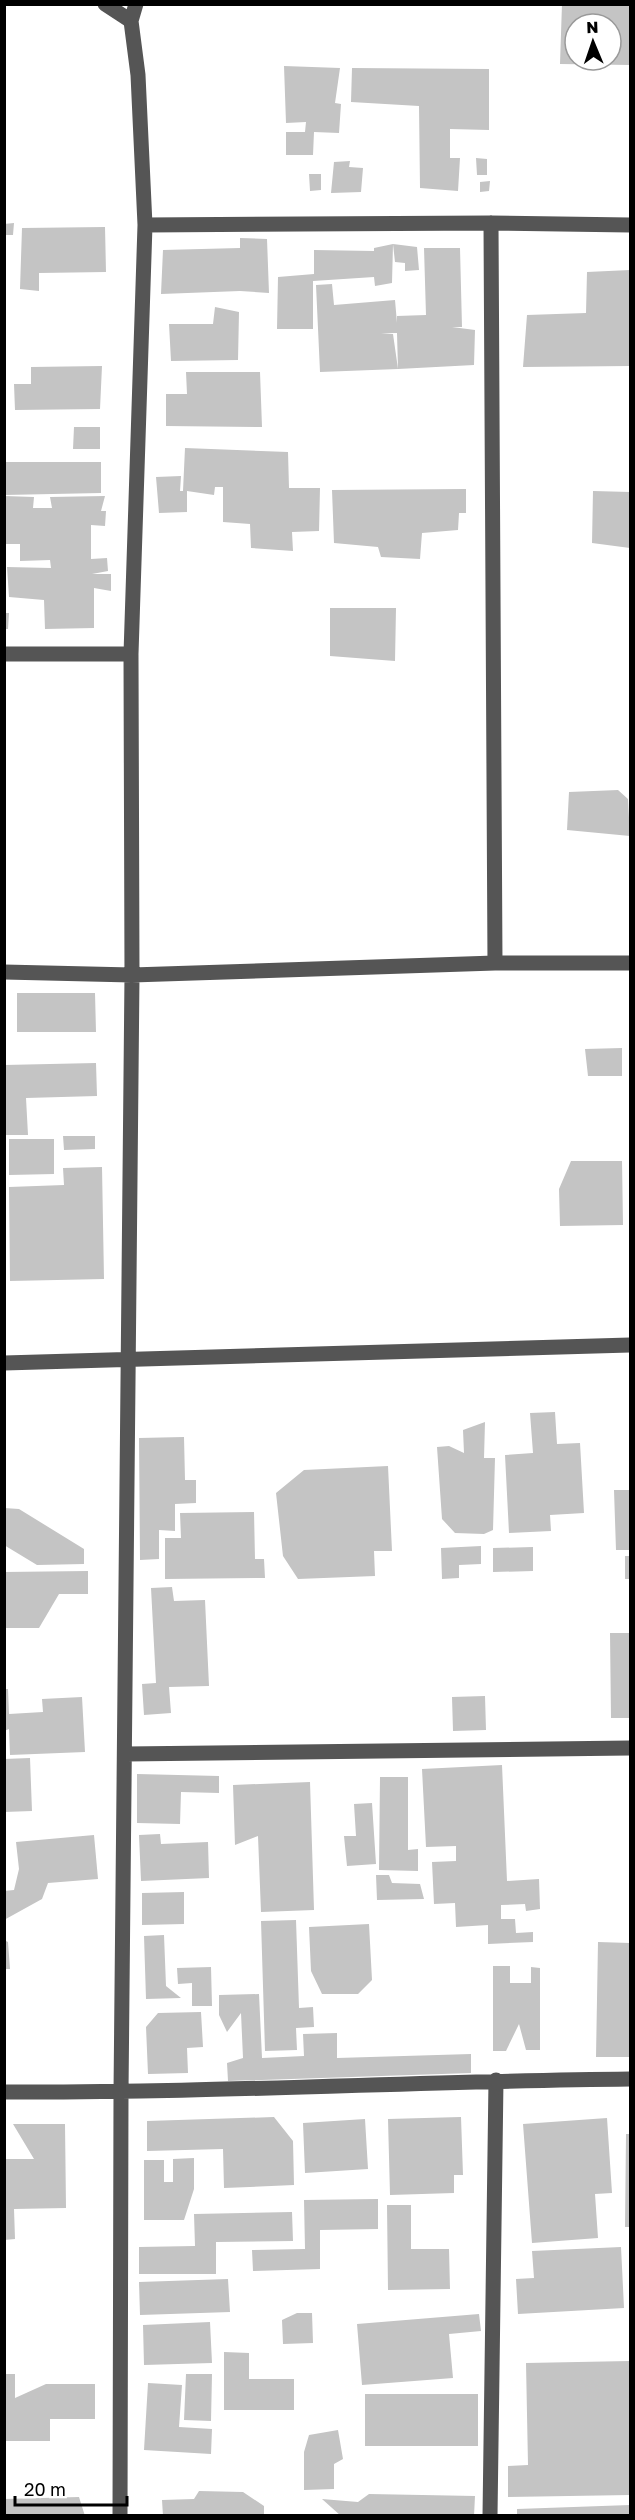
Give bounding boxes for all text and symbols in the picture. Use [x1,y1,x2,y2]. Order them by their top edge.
north arrow [563,12,623,72]
text: N [586,17,599,37]
scale bar [15,2469,128,2507]
text: 20 m [24,2478,66,2500]

